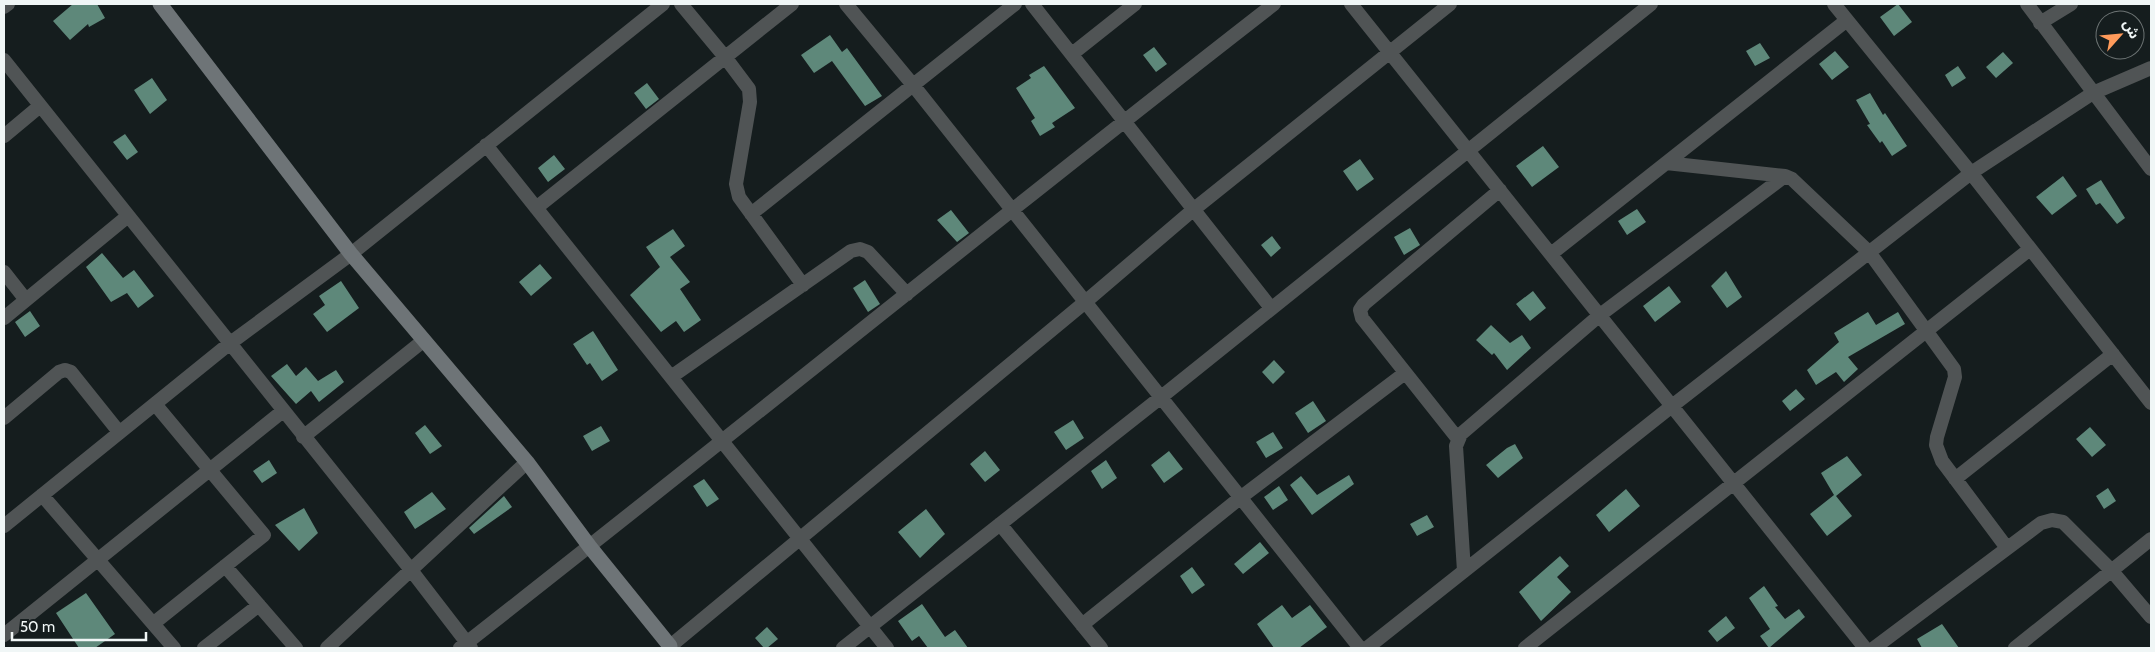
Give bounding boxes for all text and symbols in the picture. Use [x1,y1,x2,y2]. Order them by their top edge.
north arrow [2095,10,2145,60]
text: ش [2119,16,2144,42]
scale bar [12,610,146,642]
text: 50 m [20,618,55,636]

